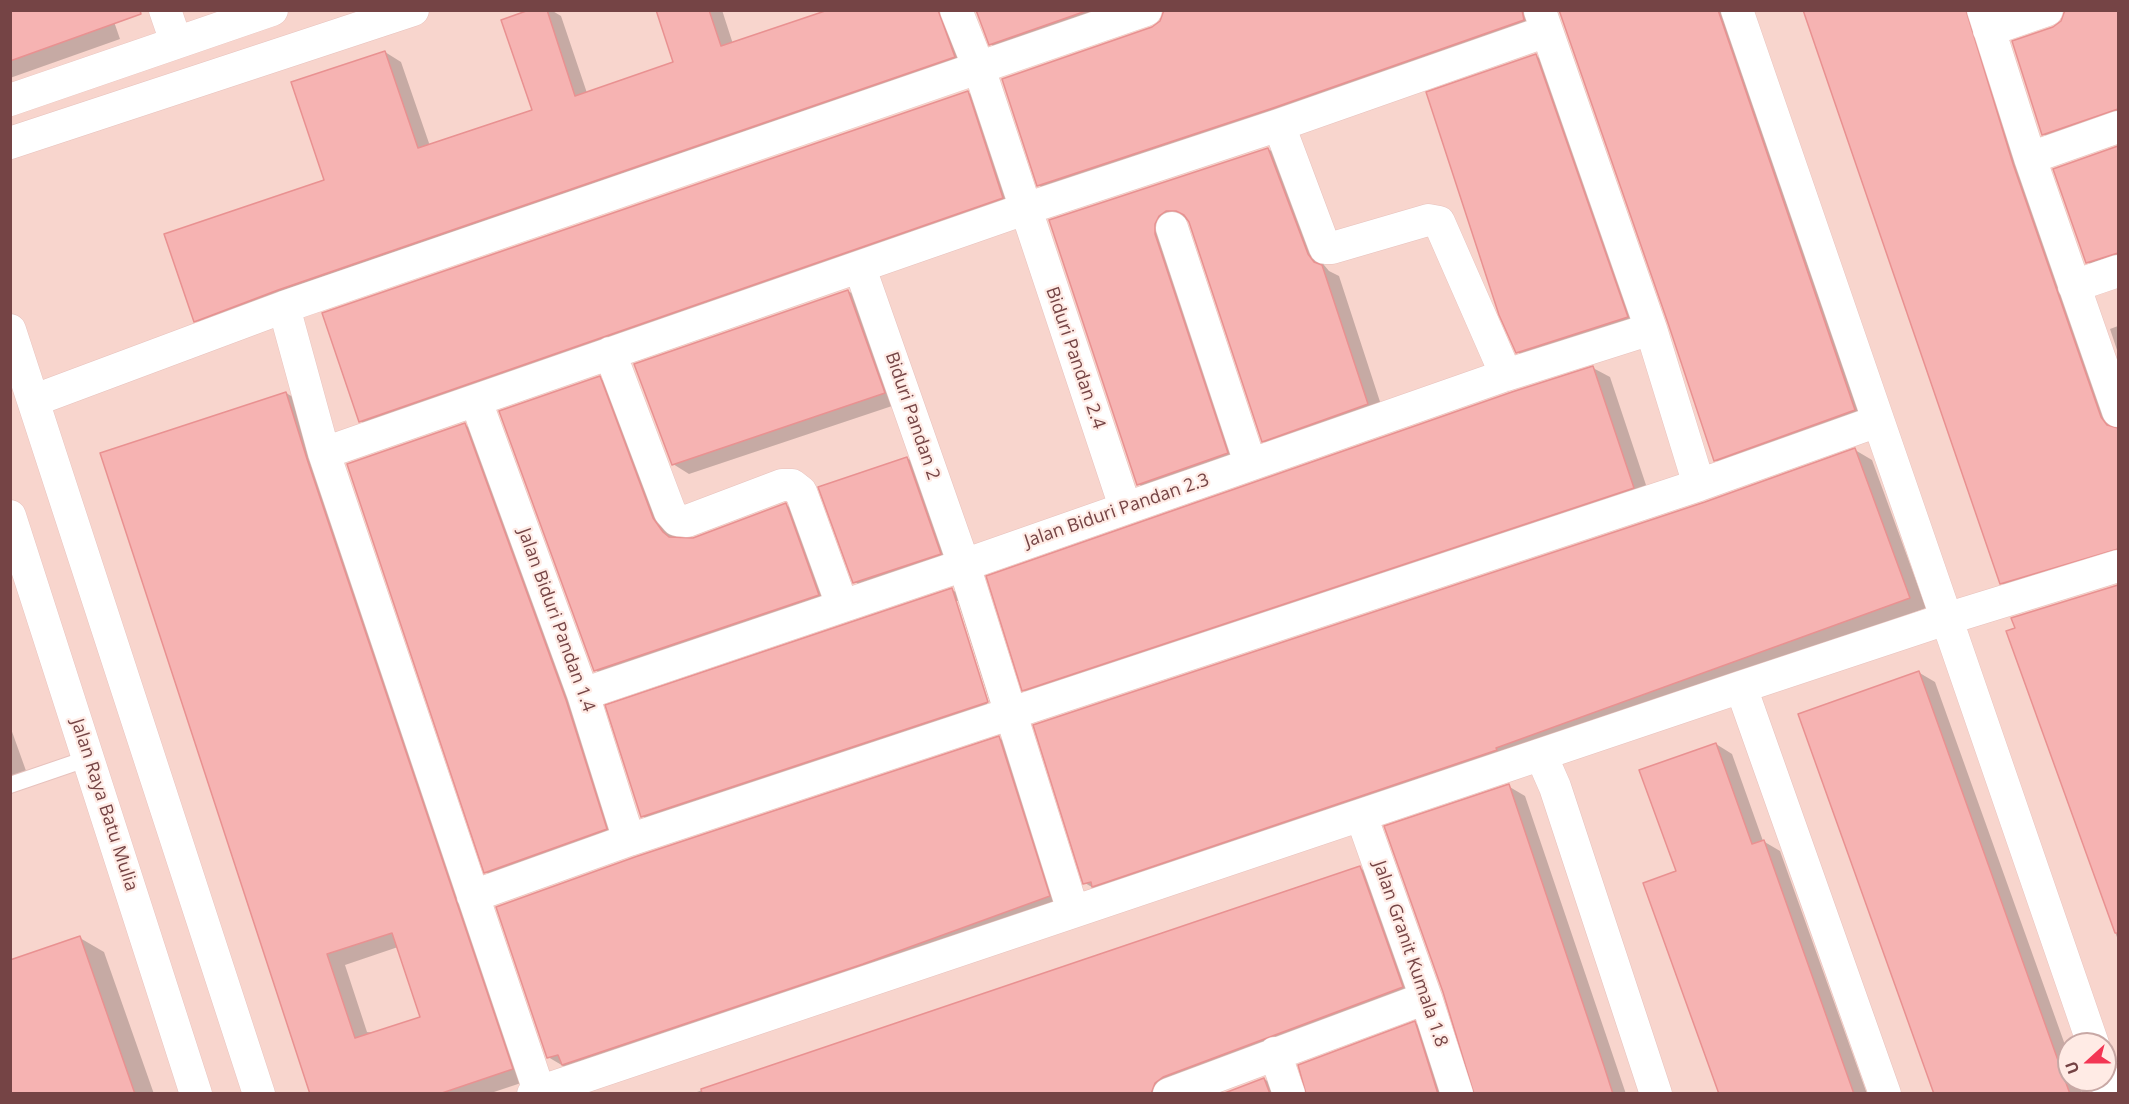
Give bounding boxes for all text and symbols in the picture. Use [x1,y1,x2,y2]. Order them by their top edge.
street label: Biduri Pandan 2.4 [1041,284,1109,432]
street label: Biduri Pandan 2 [880,349,944,483]
street label: Jalan Biduri Pandan 2.3 [1022,469,1212,553]
street label: Jalan Biduri Pandan 1.4 [513,525,599,715]
street label: Jalan Raya Batu Mulia [66,716,142,894]
street label: Jalan Granit Kumala 1.8 [1368,858,1452,1050]
north arrow [2057,1032,2117,1092]
text: U [2060,1058,2084,1077]

